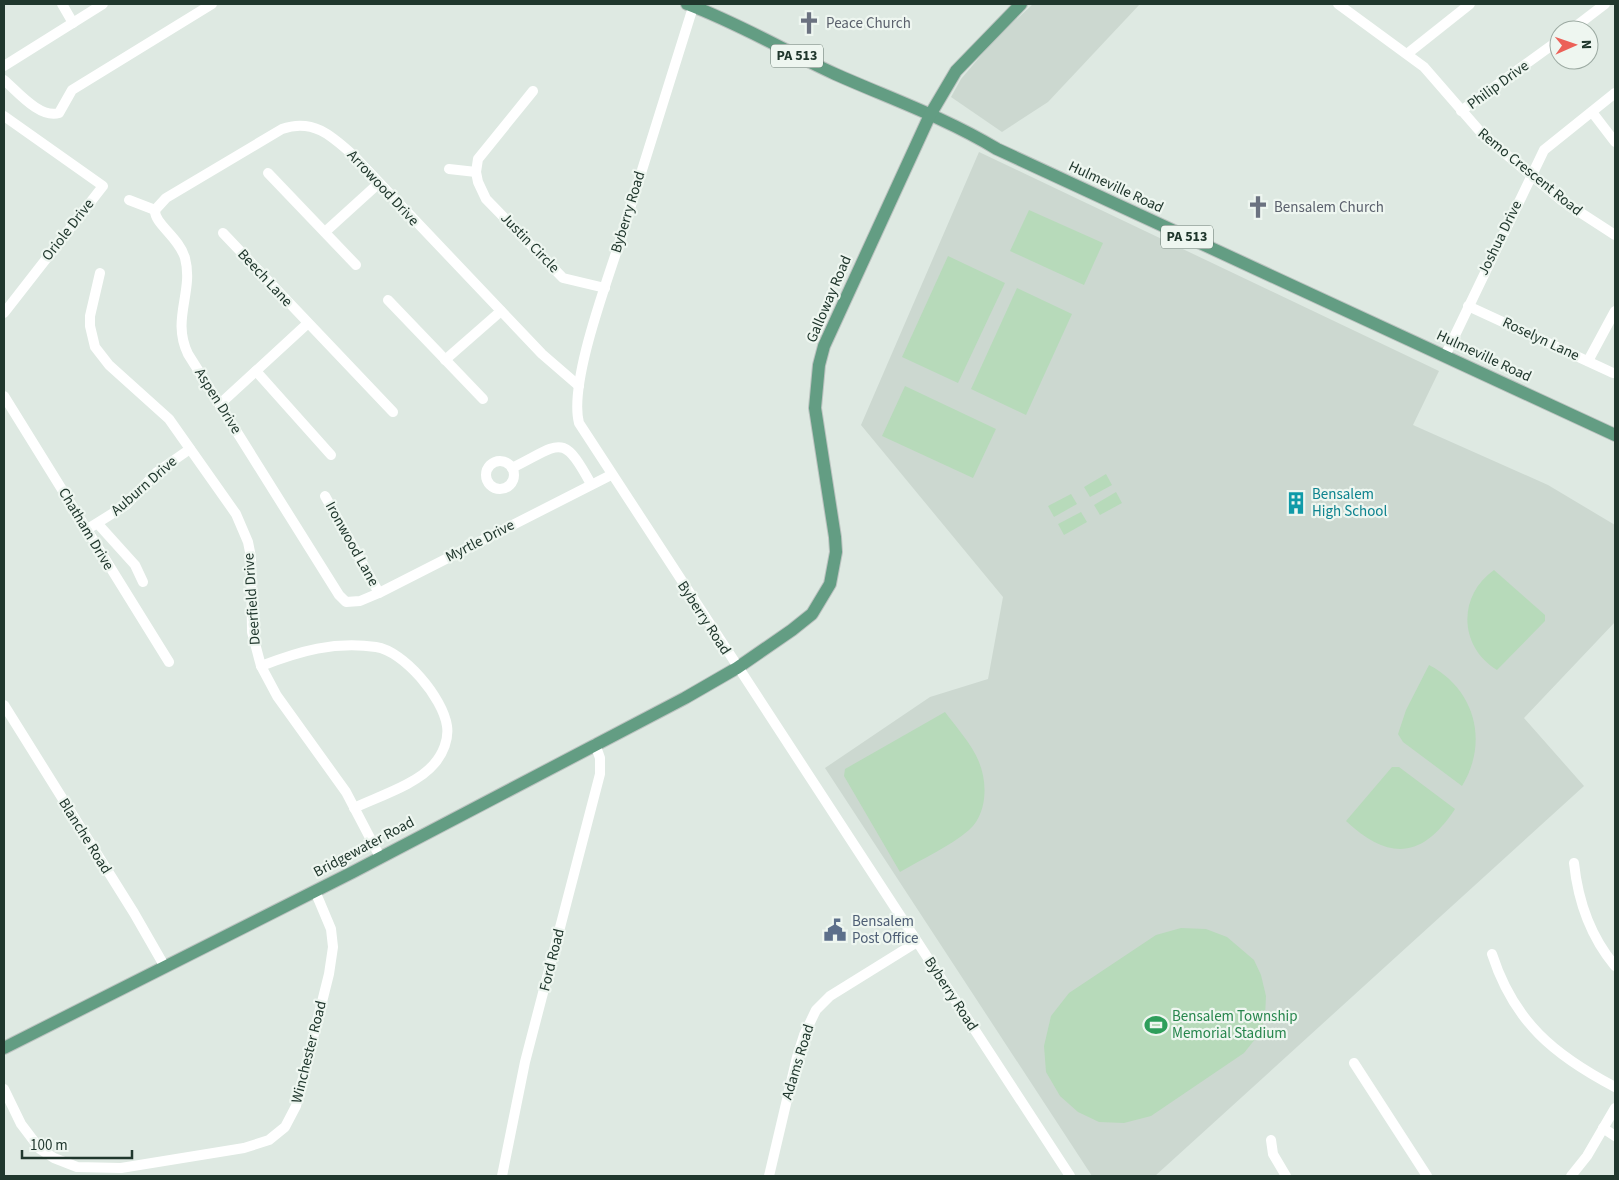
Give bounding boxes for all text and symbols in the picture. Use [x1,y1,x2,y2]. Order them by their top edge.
church icon: Peace Church [796,10,822,36]
place label: Peace Church [826,13,911,34]
north arrow [1549,20,1599,70]
text: N [1576,40,1596,50]
road number: PA 513 [771,44,823,68]
street label: Philip Drive [1463,55,1533,115]
street label: Remo Crescent Road [1473,123,1587,221]
street label: Arrowood Drive [342,145,424,231]
street label: Hulmeville Road [1065,156,1167,218]
street label: Byberry Road [606,169,650,255]
street label: Oriole Drive [37,194,99,266]
church icon: Bensalem Church [1245,194,1271,220]
place label: Bensalem Church [1274,197,1384,218]
street label: Joshua Drive [1473,197,1527,279]
street label: Justin Circle [496,208,564,278]
road number: PA 513 [1161,226,1213,248]
street label: Beech Lane [233,244,297,312]
street label: Galloway Road [801,252,857,346]
street label: Roselyn Lane [1499,312,1583,366]
street label: Hulmeville Road [1433,325,1535,387]
street label: Aspen Drive [189,364,247,438]
street label: Auburn Drive [106,451,182,521]
street label: Chatham Drive [53,484,119,574]
place label: Bensalem High School [1312,484,1387,522]
building icon: Bensalem High School [1283,490,1309,516]
street label: Ironwood Lane [320,498,384,590]
street label: Myrtle Drive [442,515,518,567]
street label: Deerfield Drive [238,552,266,646]
street label: Byberry Road [672,577,736,659]
street label: Blanche Road [53,794,117,878]
street label: Bridgewater Road [310,812,418,882]
place label: Bensalem Post Office [852,911,919,949]
public building icon: Bensalem Post Office [822,917,848,943]
street label: Ford Road [534,926,570,994]
street label: Byberry Road [919,953,983,1035]
street label: Winchester Road [286,999,332,1105]
place label: Bensalem Township Memorial Stadium [1172,1006,1298,1044]
sports icon: Bensalem Township Memorial Stadium [1143,1012,1169,1038]
street label: Adams Road [777,1022,819,1102]
scale bar [22,1128,132,1160]
text: 100 m [30,1135,68,1156]

